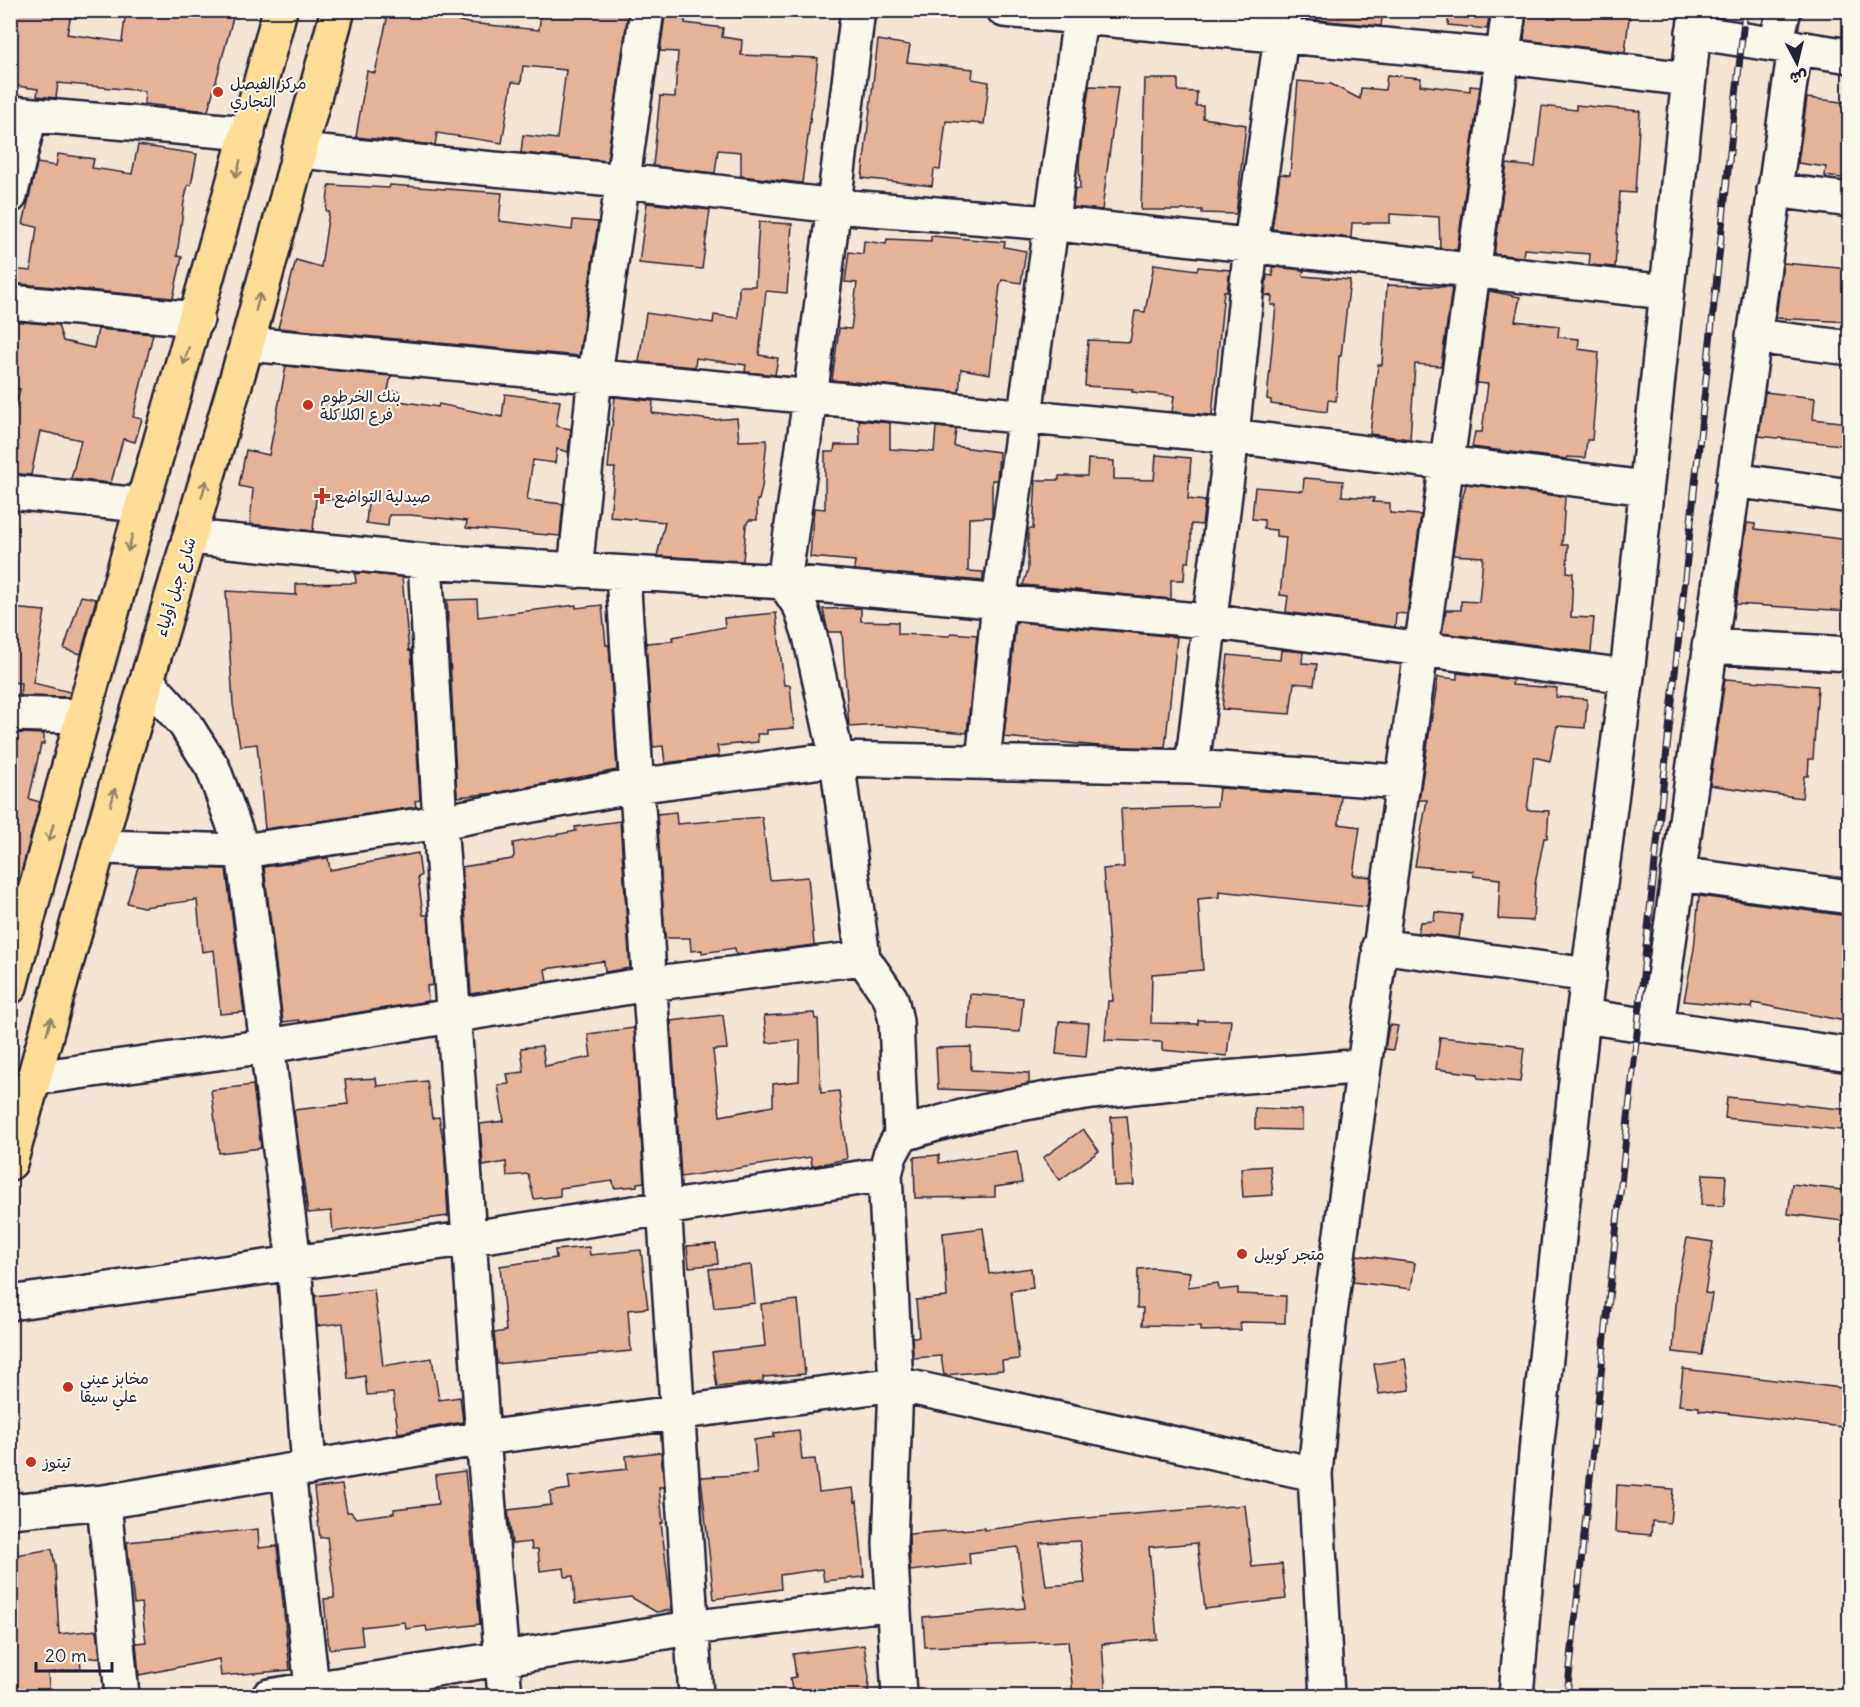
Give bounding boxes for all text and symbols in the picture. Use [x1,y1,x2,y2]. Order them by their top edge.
north arrow [1767,33,1827,93]
text: ش [1789,67,1809,89]
place label: مركز الفيصل التجاري [230,73,307,113]
marker: مركز الفيصل التجاري [211,85,225,99]
one-way arrow [232,159,243,178]
one-way arrow [253,293,264,312]
one-way arrow [180,346,191,365]
place label: بنك الخرطوم فرع الكلاكلة [320,386,401,426]
marker: بنك الخرطوم فرع الكلاكلة [301,398,315,412]
one-way arrow [199,480,210,499]
place label: صيدلية التواضع [334,486,431,508]
marker: صيدلية التواضع [315,489,329,503]
one-way arrow [124,533,135,552]
street label: شارع جبل أولياء [150,535,202,640]
one-way arrow [108,788,119,807]
one-way arrow [45,823,56,842]
one-way arrow [44,1016,55,1035]
place label: متجر كوبيل [1254,1244,1325,1265]
marker: متجر كوبيل [1235,1247,1249,1261]
place label: مخابز عيني علي سيقا [80,1368,149,1411]
marker: مخابز عيني علي سيقا [61,1380,75,1394]
place label: تيتوز [41,1452,71,1473]
marker: تيتوز [24,1455,38,1469]
scale bar [36,1635,112,1673]
text: 20 m [45,1644,87,1667]

